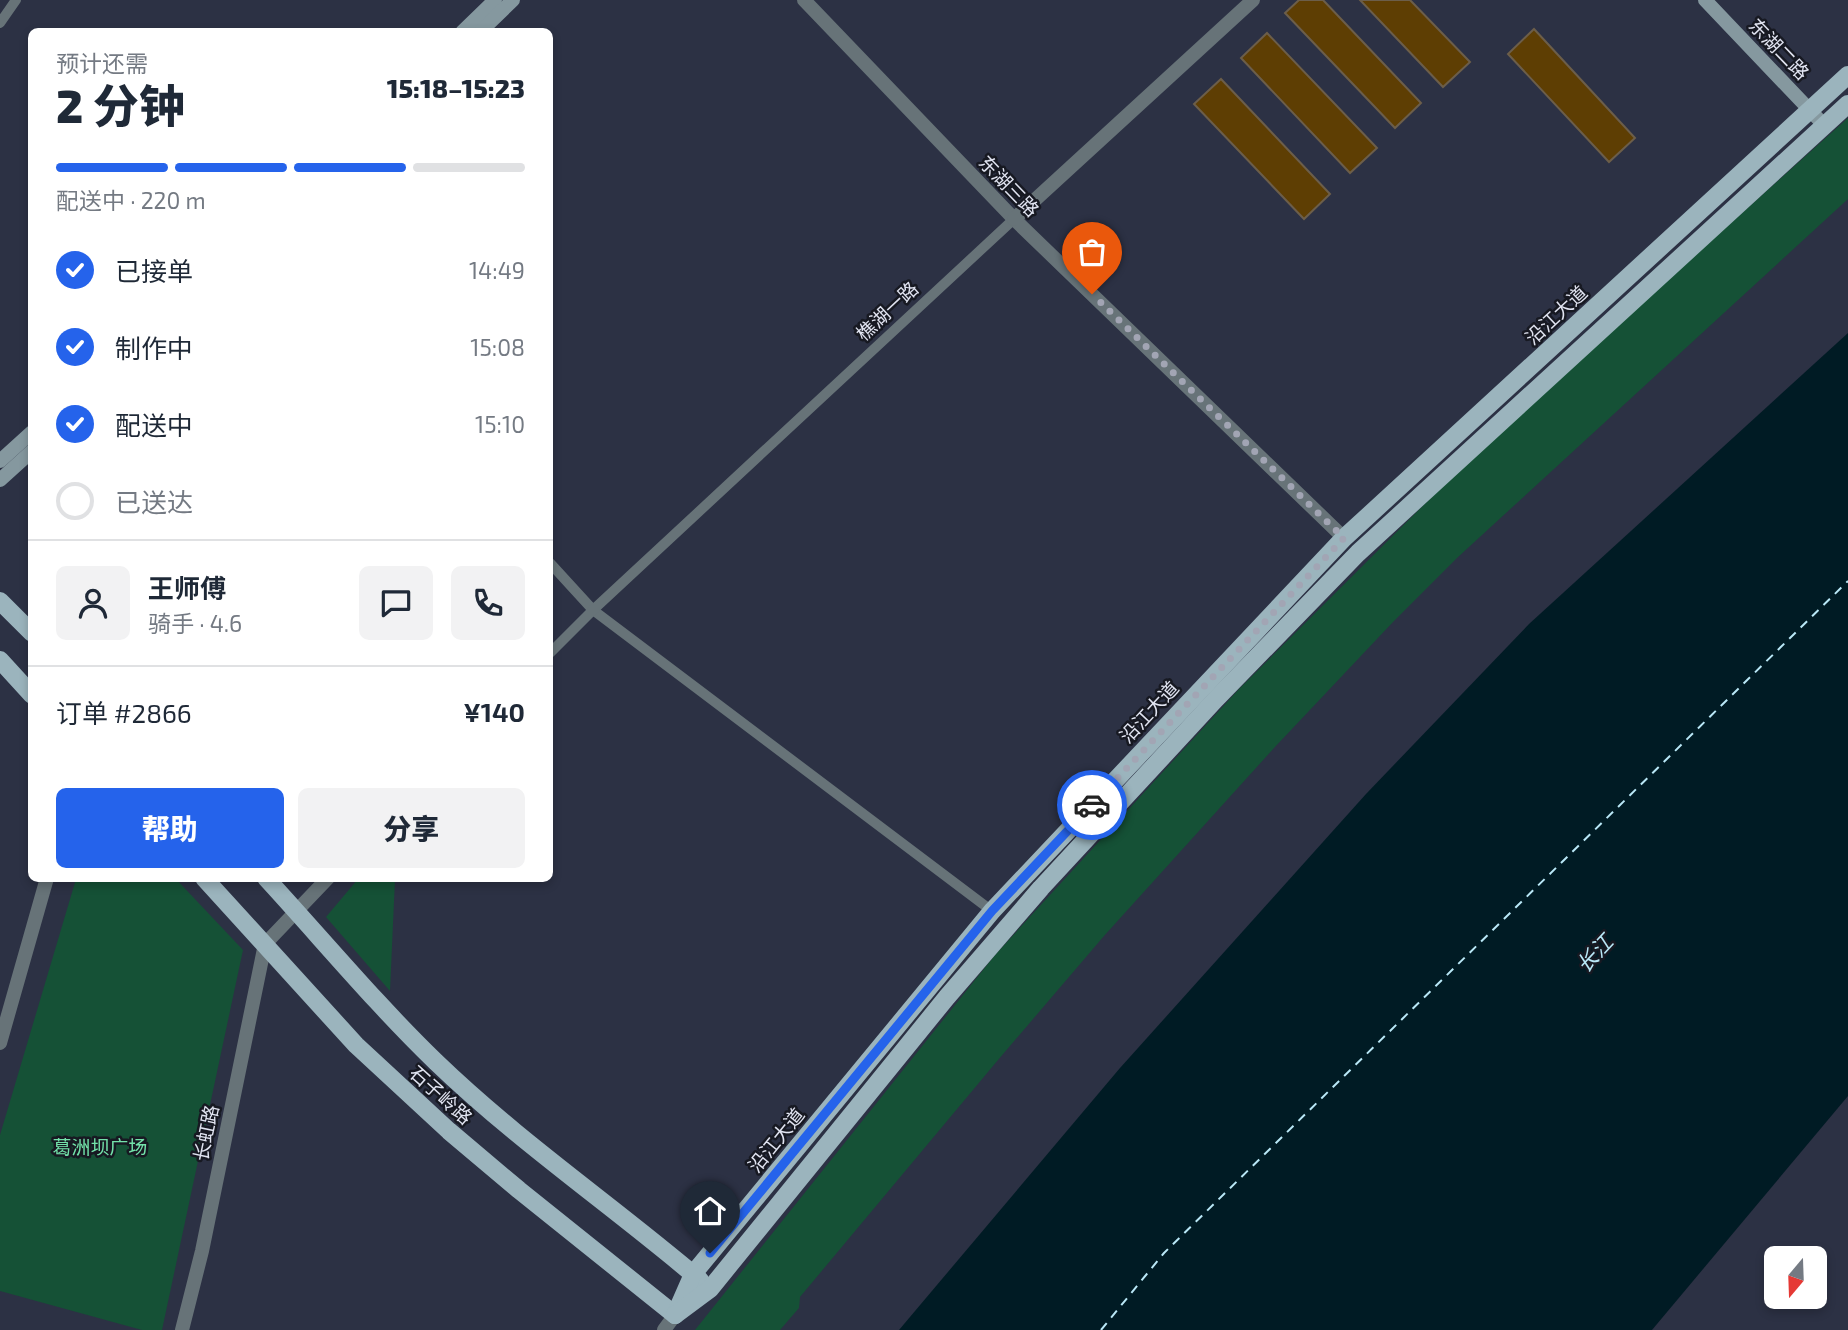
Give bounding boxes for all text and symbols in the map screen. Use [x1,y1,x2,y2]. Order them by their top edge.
street label: 东湖二路 [1745,13,1814,84]
text: 预计还需 [56,49,148,77]
text: 15:18–15:23 [387,72,525,103]
text: 2 分钟 [56,77,185,132]
street label: 东湖三路 [975,150,1044,221]
text: 配送中 · 220 m [56,186,206,214]
pin [1062,222,1122,294]
icon: bag [1073,233,1111,271]
icon: check [56,251,94,289]
text: 已接单 [115,255,193,286]
text: 14:49 [469,256,525,284]
street label: 樵湖一路 [851,276,922,345]
street label: 沿江大道 [1520,280,1591,349]
icon: check [56,328,94,366]
text: 制作中 [115,332,193,363]
text: 15:08 [470,333,525,361]
icon: check [56,405,94,443]
text: 配送中 [115,409,193,440]
text: 15:10 [475,410,525,438]
text: 已送达 [115,486,193,517]
button: person [56,566,130,640]
button: chat [359,566,433,640]
button: phone [451,566,525,640]
text: 王师傅 [148,572,226,603]
text: 骑手 · 4.6 [148,609,242,637]
street label: 沿江大道 [1114,676,1183,747]
text: ¥140 [464,696,525,727]
text: 订单 #2866 [56,697,192,728]
courier [1057,770,1127,840]
icon: car [1073,786,1111,824]
button: 帮助 [56,788,284,868]
button: 分享 [298,788,525,868]
water label: 长江 [1570,928,1619,977]
street label: 石子岭路 [405,1061,477,1129]
street label: 长虹路 [188,1103,223,1163]
street label: 沿江大道 [743,1103,808,1176]
park label: 葛洲坝广场 [52,1135,148,1158]
pin [680,1181,740,1253]
icon: home [691,1192,729,1230]
north arrow [1764,1246,1827,1309]
map controls [1764,1246,1827,1309]

